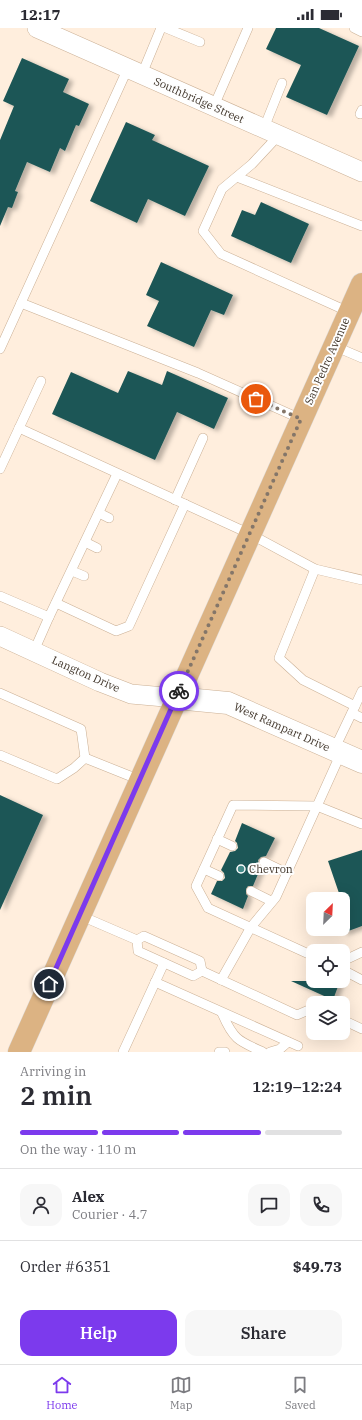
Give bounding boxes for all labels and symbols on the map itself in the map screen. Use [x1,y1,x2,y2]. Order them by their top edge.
street label: Southbridge Street [152,74,246,126]
street label: San Pedro Avenue [302,315,352,407]
pin [239,382,273,416]
street label: Langton Drive [50,653,122,695]
courier [159,671,199,711]
street label: West Rampart Drive [232,700,332,755]
place label: Chevron [249,862,293,876]
marker: Chevron [236,864,246,874]
north arrow [306,892,350,936]
pin [32,967,66,1001]

